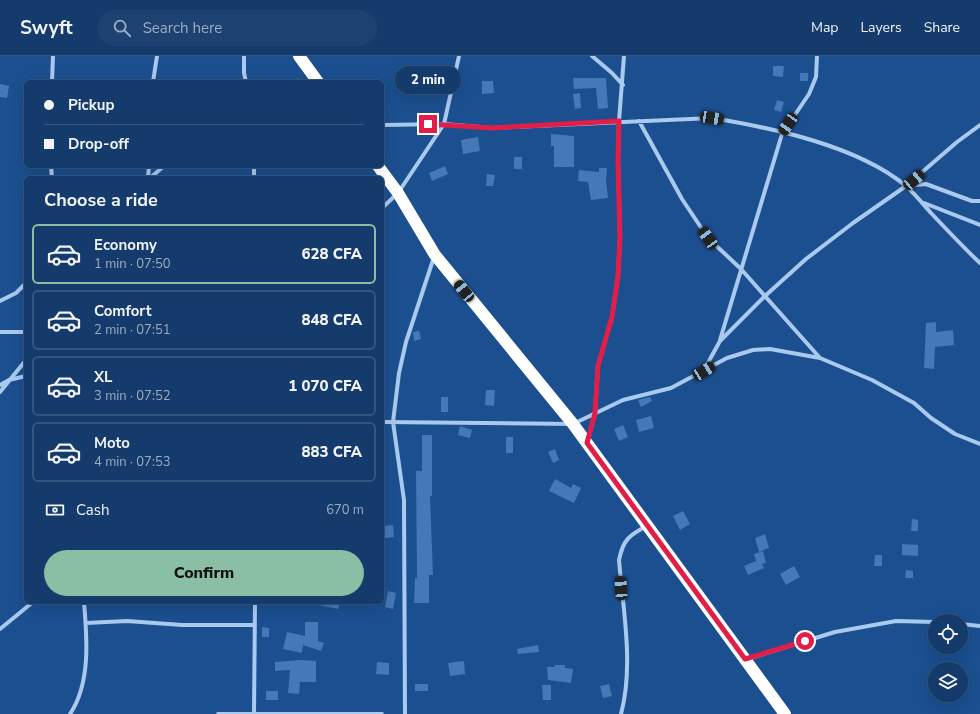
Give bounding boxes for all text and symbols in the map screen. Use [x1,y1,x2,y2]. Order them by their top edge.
search box [97,10,377,46]
text: Swyft [20,15,73,41]
icon: search [111,17,133,39]
text: Search here [143,18,222,38]
text: Map [811,18,838,37]
text: Layers [860,18,902,37]
text: Share [924,18,960,37]
callout: 2 min [395,66,461,94]
text: 2 min [411,71,445,89]
text: Pickup [68,95,114,115]
car [699,110,725,126]
car [776,111,800,137]
route end [419,115,437,133]
text: Drop-off [68,134,129,154]
car [901,168,927,192]
text: Choose a ride [44,188,158,212]
car [696,225,720,251]
text: Economy [94,235,157,255]
icon: car [46,236,82,272]
text: 628 CFA [302,244,362,264]
text: 1 min · 07:50 [94,255,170,273]
car [452,278,476,304]
text: Comfort [94,301,151,321]
icon: car [46,302,82,338]
text: 848 CFA [302,310,362,330]
text: 2 min · 07:51 [94,321,170,339]
car [691,360,717,382]
text: XL [94,367,113,387]
icon: car [46,368,82,404]
text: 1 070 CFA [288,376,362,396]
text: 3 min · 07:52 [94,387,170,405]
text: Moto [94,433,130,453]
icon: car [46,434,82,470]
text: 883 CFA [302,442,362,462]
text: 4 min · 07:53 [94,453,170,471]
icon: cash [44,499,66,521]
text: Cash [76,500,110,520]
text: 670 m [326,501,364,519]
button: Confirm [44,550,364,596]
car [614,576,628,600]
map controls [928,614,968,702]
button: locate [928,614,968,654]
route start [796,632,814,650]
button: layers [928,662,968,702]

